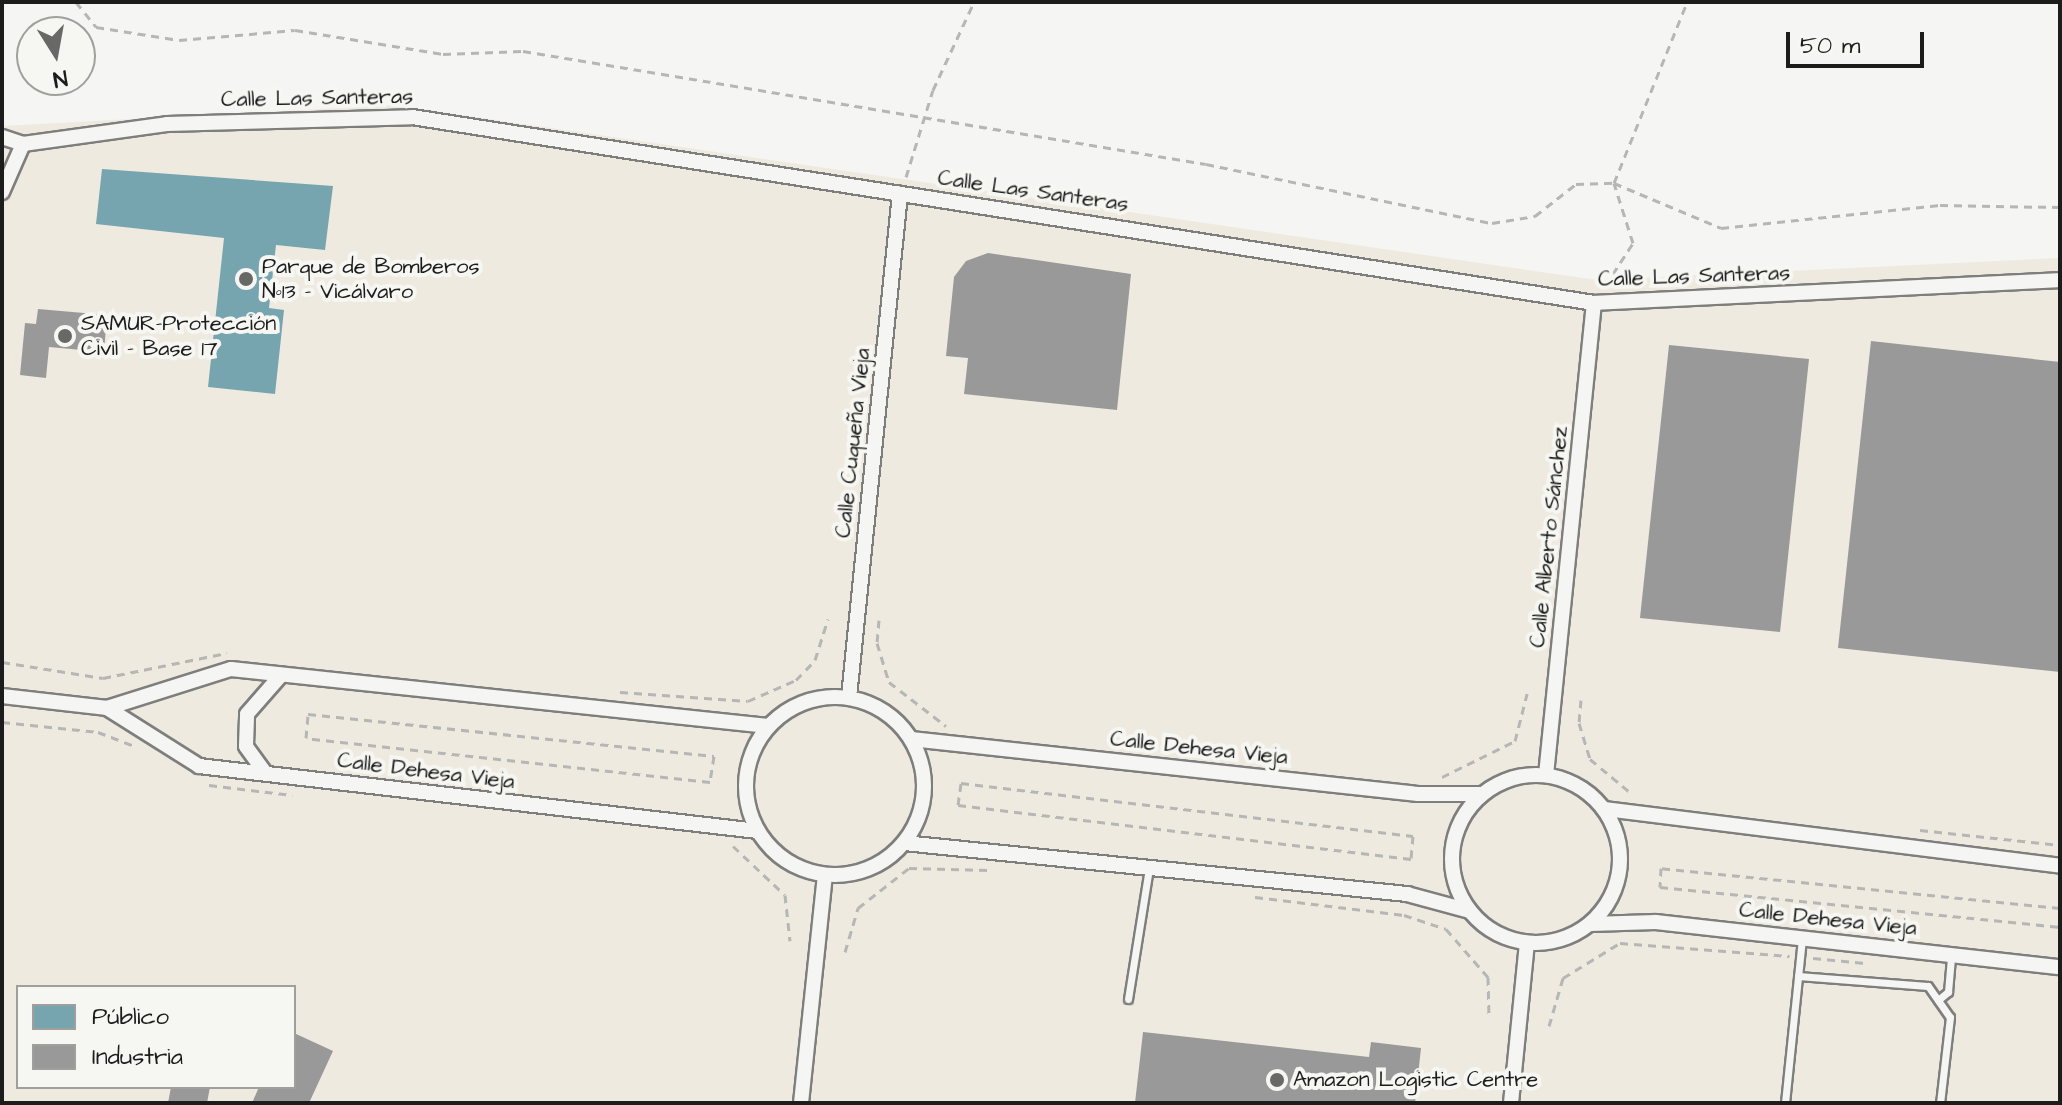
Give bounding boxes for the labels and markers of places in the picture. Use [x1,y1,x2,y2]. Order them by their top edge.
place label: Parque de Bomberos Nº13 - Vicálvaro [262,253,479,304]
marker: Parque de Bomberos Nº13 - Vicálvaro [237,270,255,288]
place label: SAMUR-Protección Civil - Base 17 [81,310,276,362]
marker: SAMUR-Protección Civil - Base 17 [56,327,74,345]
place label: Amazon Logistic Centre [1293,1067,1538,1093]
marker: Amazon Logistic Centre [1268,1071,1286,1089]

